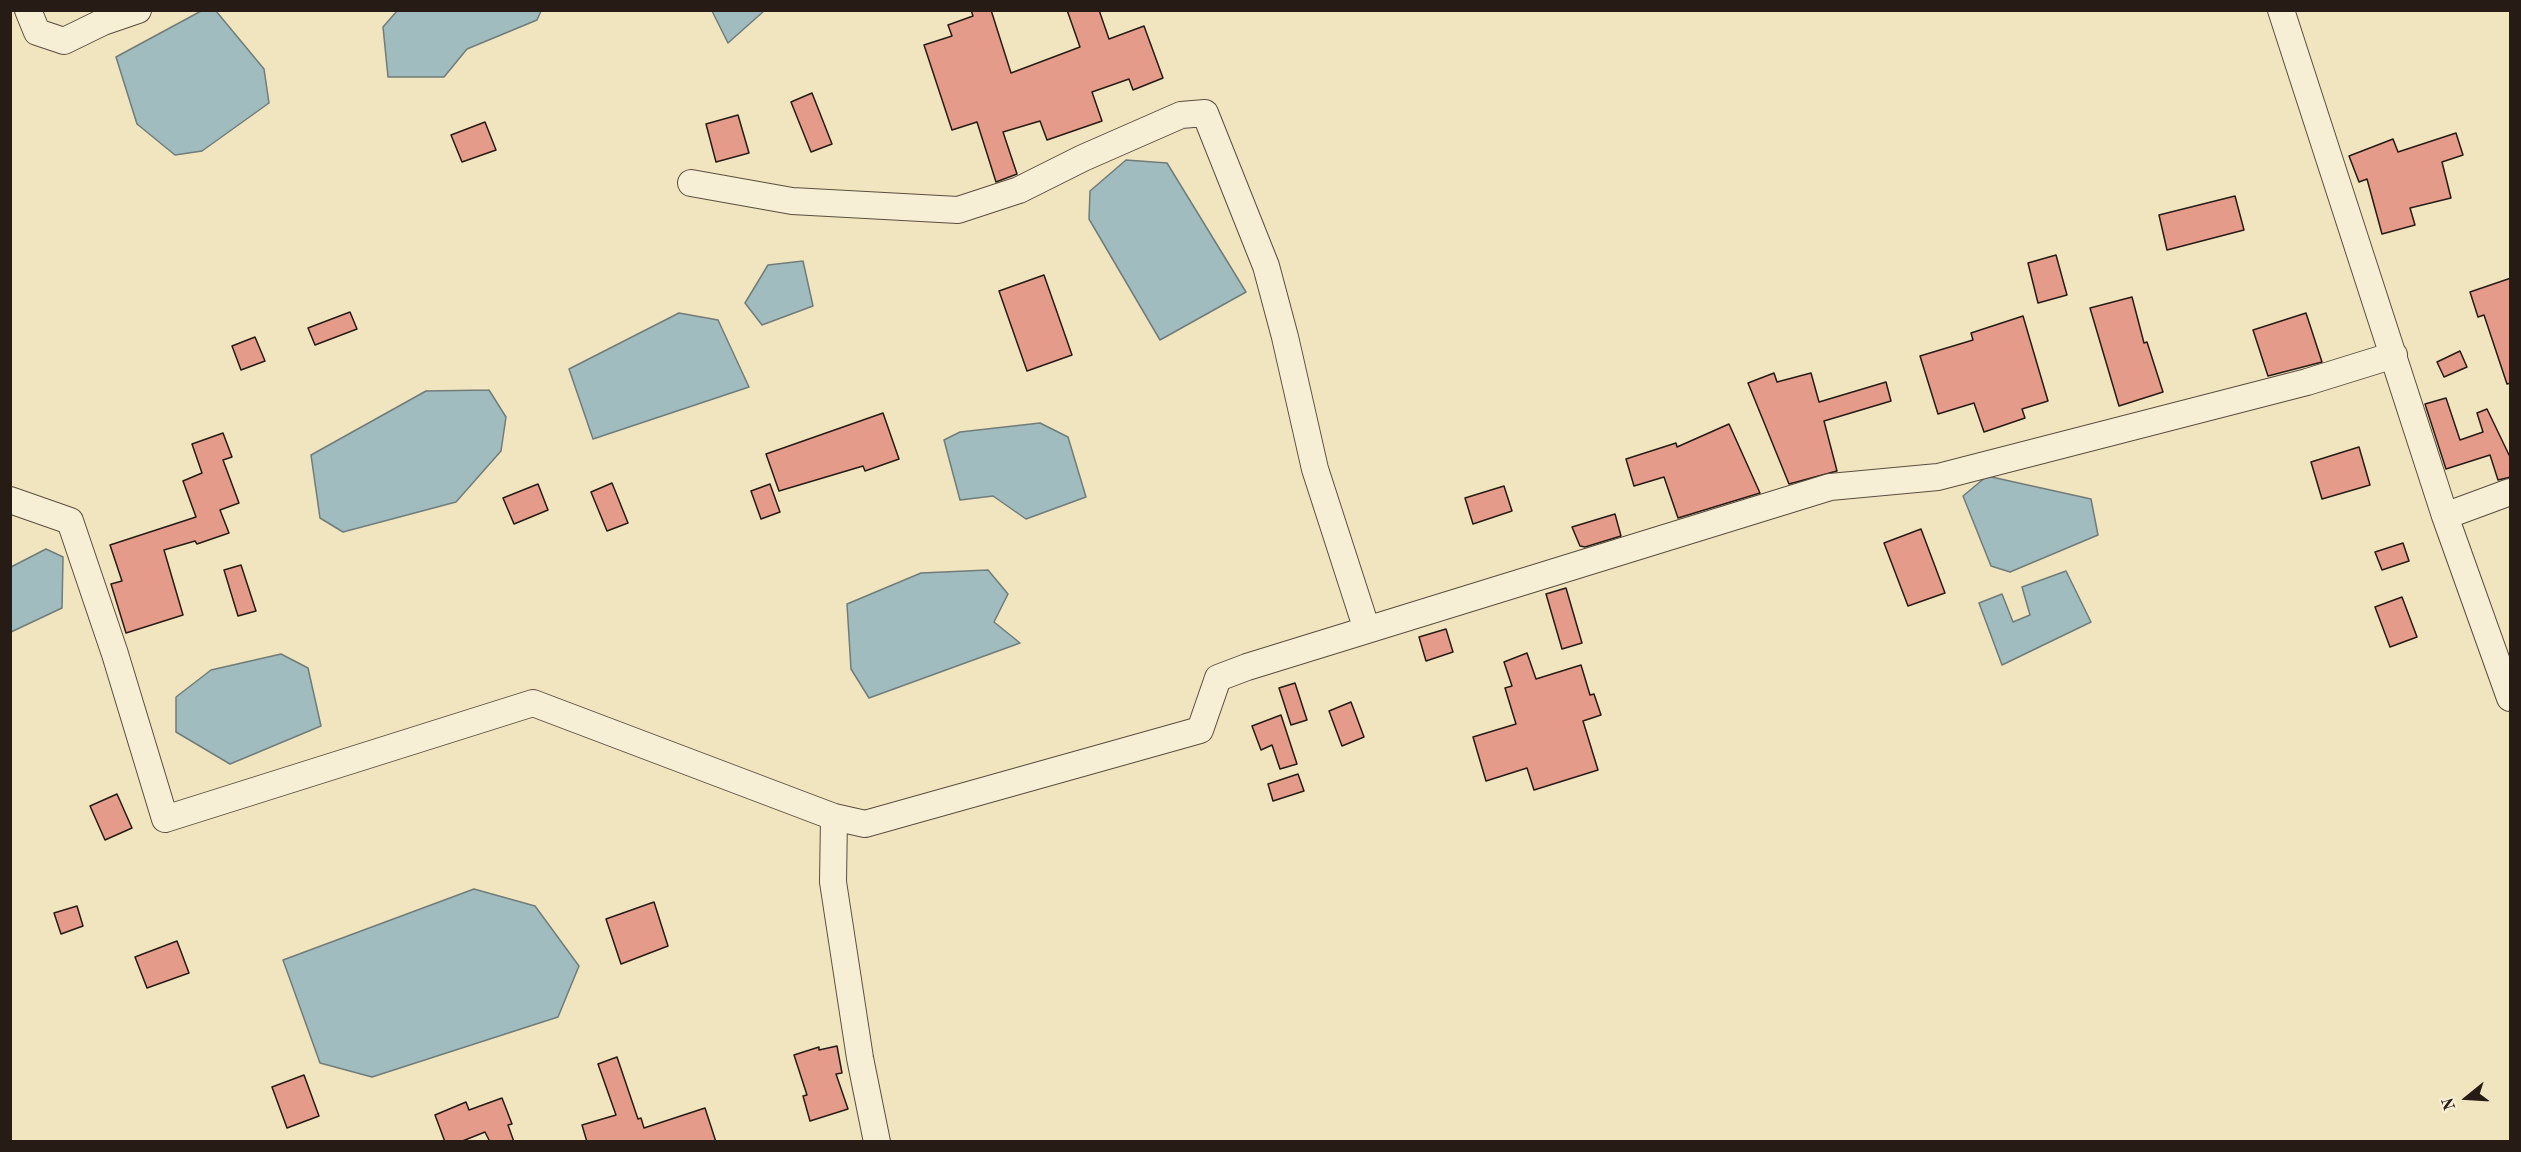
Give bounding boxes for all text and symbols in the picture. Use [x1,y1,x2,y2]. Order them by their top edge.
north arrow [2437,1068,2497,1128]
text: N [2440,1095,2459,1112]

